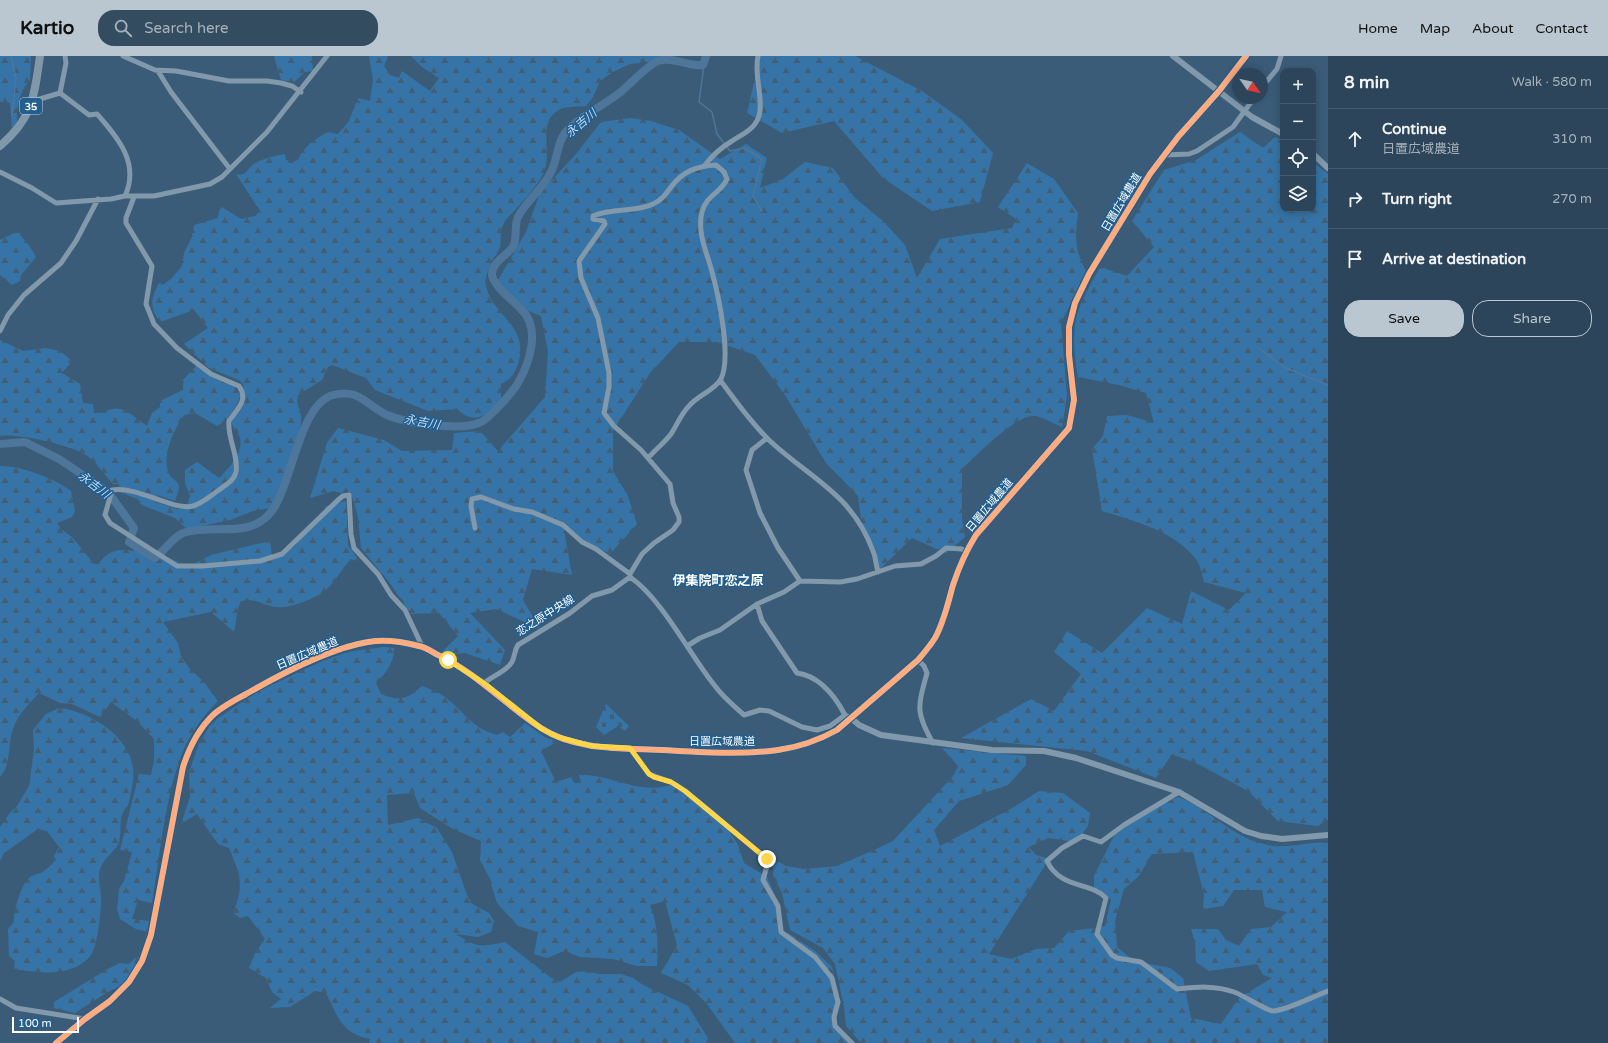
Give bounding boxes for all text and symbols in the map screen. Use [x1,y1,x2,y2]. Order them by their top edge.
search box [98,10,378,46]
text: Kartio [20,17,74,39]
icon: search [112,17,134,39]
text: Search here [144,19,229,37]
text: Home [1358,20,1398,37]
text: Map [1420,20,1450,37]
text: About [1472,20,1514,37]
text: Contact [1536,20,1588,37]
north arrow [1232,68,1268,104]
map controls [1280,68,1316,212]
button: + [1280,68,1316,104]
text: 8 min [1344,72,1389,93]
text: Walk · 580 m [1512,74,1592,90]
road number: 35 [20,98,42,114]
button: − [1280,104,1316,140]
water label: 永吉川 [563,105,601,140]
text: Continue [1382,120,1446,138]
icon: ahead [1344,128,1366,150]
text: 310 m [1552,131,1592,147]
button: locate [1280,140,1316,176]
text: 日置広域農道 [1382,141,1460,157]
street label: 日置広域農道 [1099,171,1144,234]
button: layers [1280,176,1316,212]
icon: right [1344,188,1366,210]
text: Turn right [1382,190,1452,208]
text: 270 m [1552,191,1592,207]
icon: arrive [1344,248,1366,270]
text: Arrive at destination [1382,250,1526,268]
button: Save [1344,300,1464,337]
button: Share [1472,300,1592,337]
water label: 永吉川 [403,412,443,432]
water label: 永吉川 [75,469,114,503]
street label: 日置広域農道 [963,476,1016,535]
district label: 伊集院町恋之原 [672,573,764,589]
street label: 恋之原中央線 [514,592,577,638]
street label: 日置広域農道 [274,635,340,672]
route start [439,651,457,669]
street label: 日置広域農道 [689,735,755,748]
route end [758,850,776,868]
scale bar [12,1015,79,1034]
text: 100 m [18,1017,52,1030]

